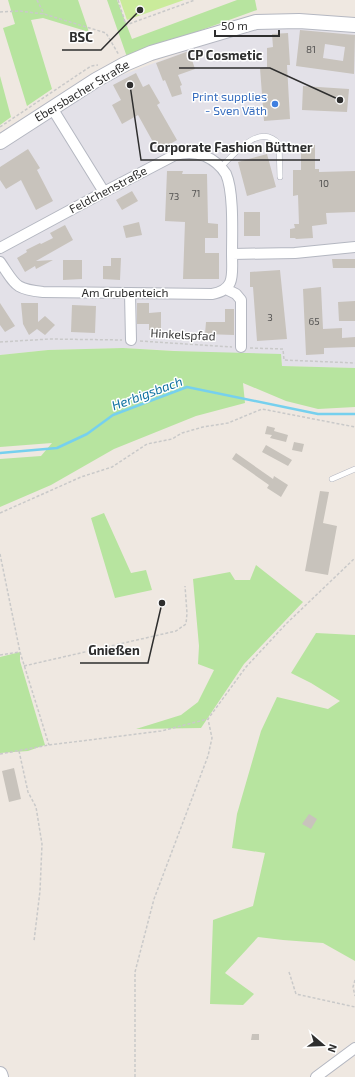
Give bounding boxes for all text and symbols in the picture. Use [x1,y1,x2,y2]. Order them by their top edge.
scale bar [215,12,279,38]
text: 50 m [221,18,248,32]
callout: BSC [62,25,101,50]
text: BSC [69,29,93,45]
callout: CP Cosmetic [179,43,270,68]
house number: 81 [306,43,316,55]
text: CP Cosmetic [188,47,263,63]
street label: Ebersbacher Straße [32,56,131,124]
place label: Print supplies - Sven Väth [192,89,267,117]
marker: Print supplies - Sven Väth [270,99,280,109]
callout: Corporate Fashion Büttner [141,135,320,160]
text: Corporate Fashion Büttner [149,139,313,155]
street label: Feldchenstraße [66,163,149,215]
house number: 10 [319,177,329,189]
house number: 71 [191,187,201,199]
house number: 73 [169,190,179,202]
street label: Am Grubenteich [82,285,168,299]
house number: 3 [267,311,273,323]
house number: 65 [308,315,320,327]
street label: Hinkelspfad [150,325,216,343]
water label: Herbigsbach [109,373,185,413]
callout: Gnießen [80,638,148,663]
text: Gnießen [88,642,140,658]
north arrow [303,1025,343,1065]
text: N [325,1043,340,1054]

